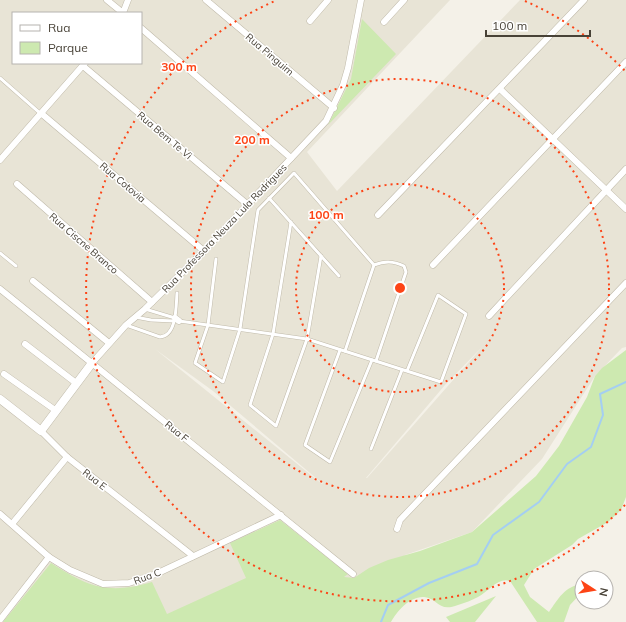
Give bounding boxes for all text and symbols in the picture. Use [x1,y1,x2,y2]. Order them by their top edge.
legend [12,12,142,64]
scale bar [486,12,590,38]
text: 100 m [492,18,527,33]
text: Rua [48,20,70,35]
street label: Rua Pinguim [243,30,297,78]
text: Parque [48,40,88,55]
text: 300 m [161,59,197,74]
street label: Rua Bem Te Vi [135,109,195,162]
text: 200 m [234,132,270,147]
street label: Rua Cotovia [97,159,148,205]
street label: Rua Professora Neuza Lula Rodrigues [159,161,290,296]
text: 100 m [308,207,344,222]
street label: Rua Ciscne Branco [47,210,121,277]
centre of rings [393,281,407,295]
street label: Rua F [162,418,192,445]
street label: Rua E [80,466,109,493]
street label: Rua C [132,565,163,588]
north arrow [574,570,614,610]
text: N [596,587,611,598]

